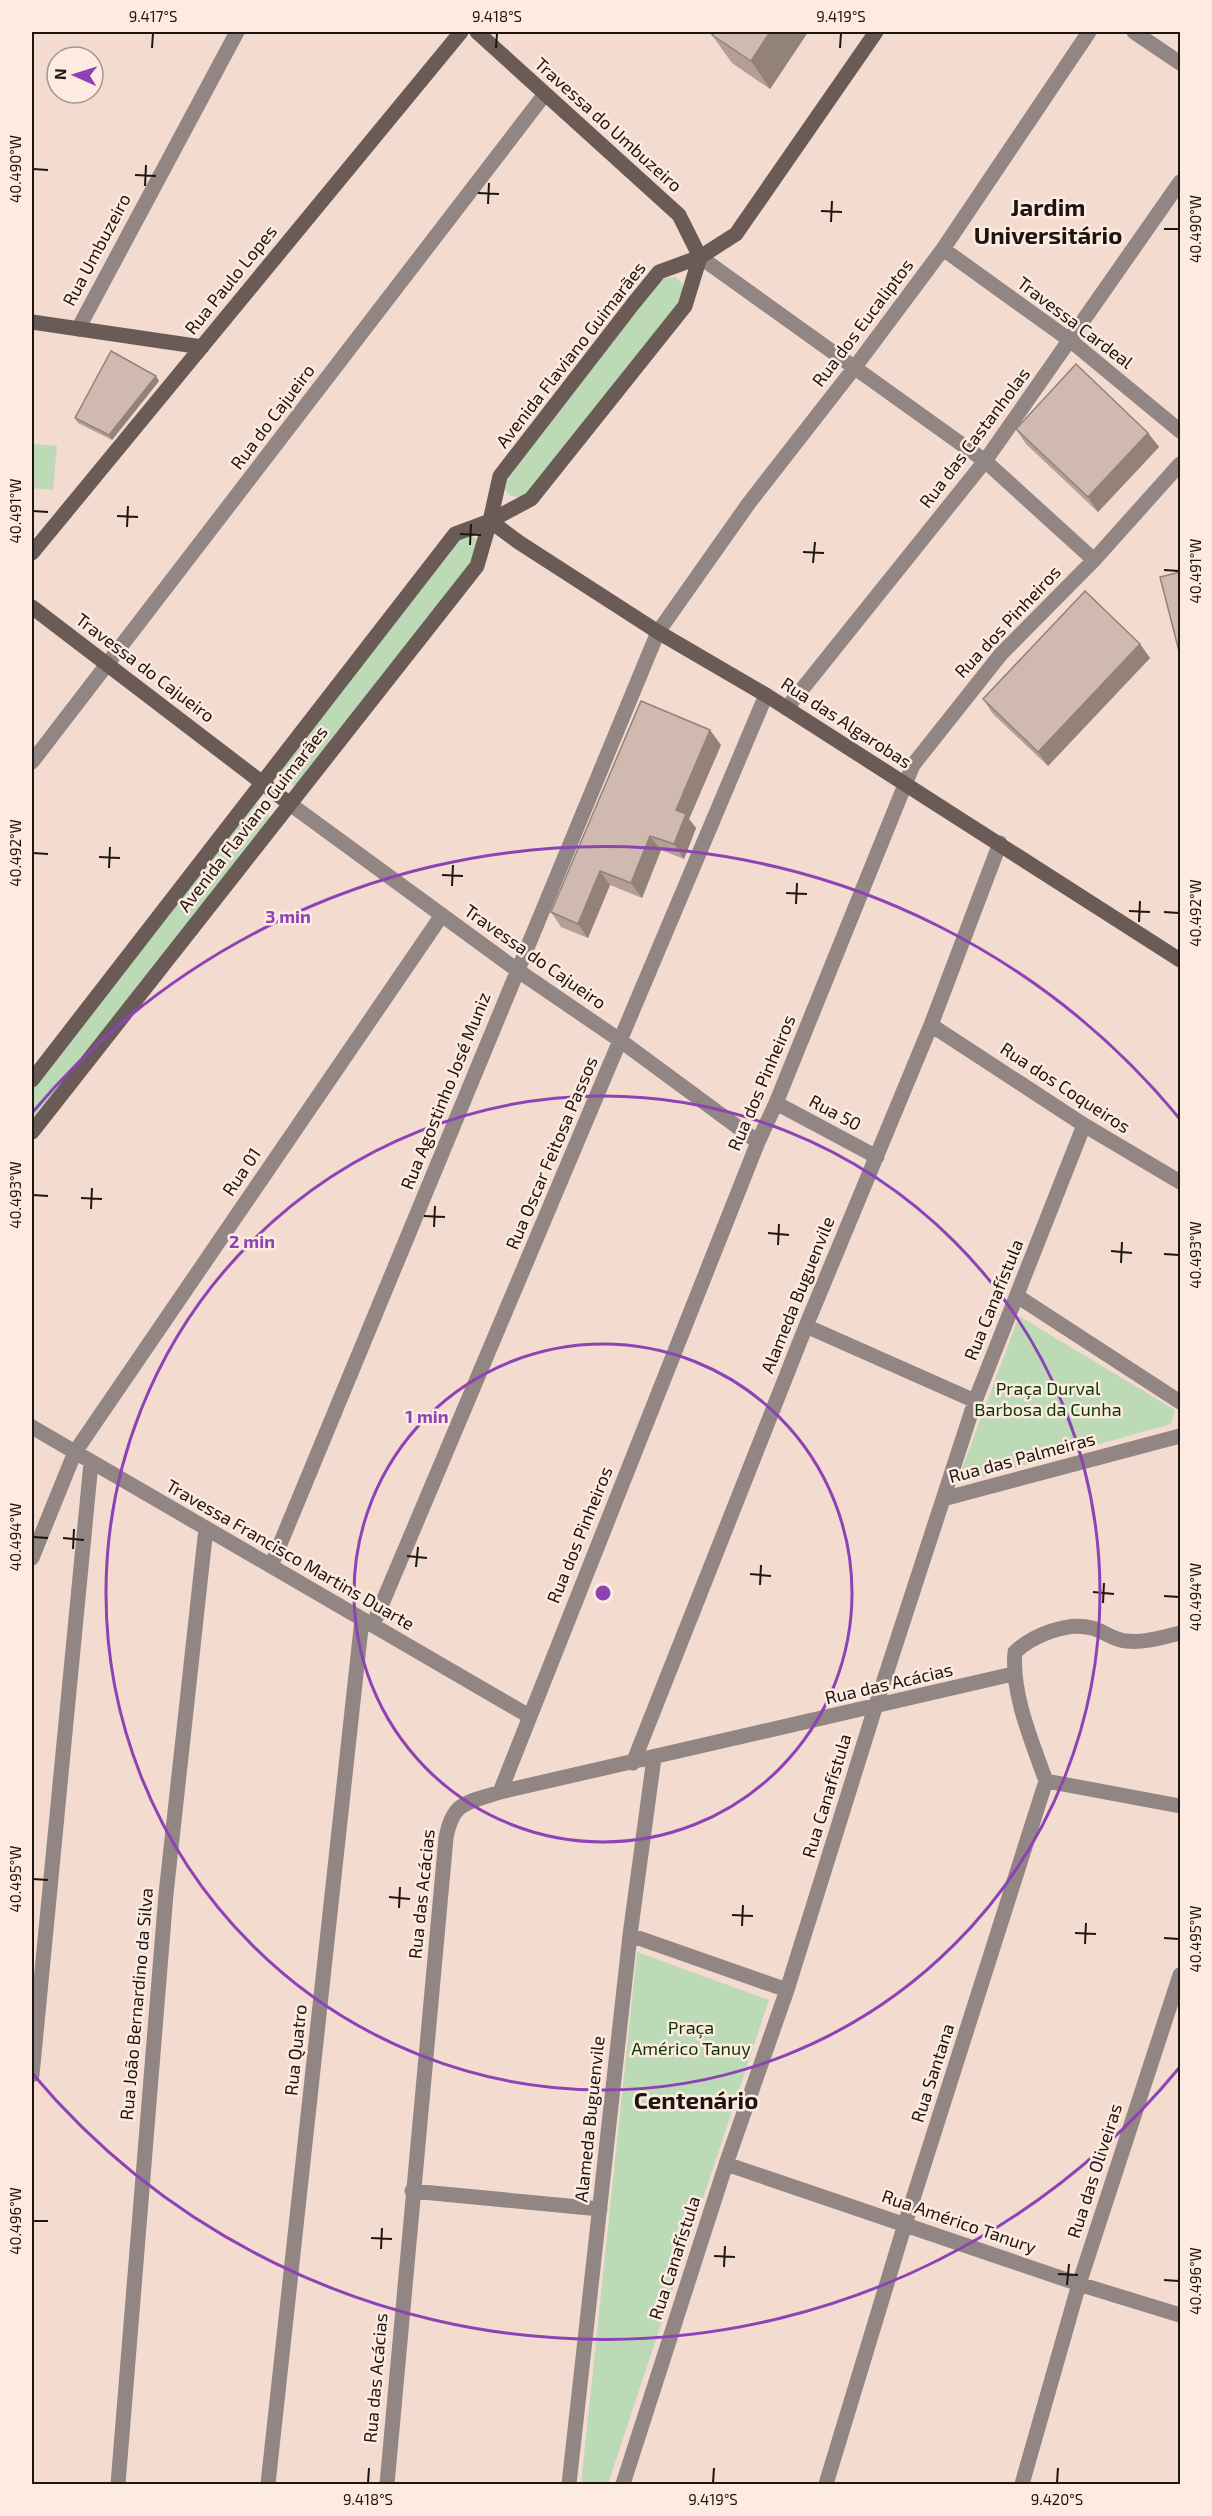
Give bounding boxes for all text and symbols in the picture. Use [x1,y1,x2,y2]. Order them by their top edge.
text: 9.417°S [129,7,177,25]
text: 9.418°S [472,7,522,25]
text: 9.419°S [816,7,866,25]
north arrow [45,45,105,105]
street label: Travessa do Umbuzeiro [531,52,687,196]
text: N [50,68,69,80]
text: 40.490°W [6,135,24,203]
street label: Rua Umbuzeiro [57,190,135,309]
district label: Jardim Universitário [974,192,1122,249]
text: 40.490°W [1186,195,1204,263]
street label: Rua Paulo Lopes [179,220,281,338]
street label: Rua dos Eucaliptos [807,254,917,391]
street label: Avenida Flaviano Guimarães [491,257,650,452]
street label: Travessa Cardeal [1013,271,1138,373]
street label: Rua do Cajueiro [225,359,319,473]
street label: Rua das Castanholas [914,363,1034,512]
text: 40.491°W [6,478,24,544]
text: 40.491°W [1186,538,1204,604]
street label: Rua dos Pinheiros [950,561,1065,682]
street label: Travessa do Cajueiro [72,608,219,727]
street label: Rua das Algarobas [777,672,916,773]
street label: Avenida Flaviano Guimarães [173,721,332,916]
text: 40.492°W [6,819,24,887]
text: 40.492°W [1186,879,1204,947]
street label: Travessa do Cajueiro [460,899,611,1013]
text: 3 min [265,905,311,927]
street label: Rua Agostinho José Muniz [395,989,495,1192]
street label: Rua dos Pinheiros [723,1011,800,1154]
street label: Rua dos Coqueiros [996,1037,1135,1137]
street label: Rua Oscar Feitosa Passos [500,1053,602,1253]
street label: Rua 50 [806,1089,865,1135]
street label: Rua 01 [217,1143,265,1200]
text: 40.493°W [6,1161,24,1229]
street label: Alameda Buguenvile [756,1213,839,1376]
text: 40.493°W [1186,1221,1204,1289]
text: 2 min [229,1230,275,1252]
street label: Rua Canafístula [959,1236,1027,1363]
park label: Praça Durval Barbosa da Cunha [974,1377,1122,1420]
text: 1 min [405,1405,449,1427]
street label: Rua das Palmeiras [946,1427,1097,1487]
street label: Rua dos Pinheiros [542,1463,617,1606]
street label: Travessa Francisco Martins Duarte [162,1474,419,1634]
text: 40.494°W [6,1503,24,1571]
text: 40.494°W [1186,1563,1204,1631]
centre of rings [593,1583,613,1603]
street label: Rua das Acácias [823,1658,955,1708]
street label: Rua Canafístula [797,1731,855,1860]
street label: Rua das Acácias [403,1828,439,1960]
text: 40.495°W [6,1845,24,1913]
street label: Rua João Bernardino da Silva [115,1887,157,2121]
text: 40.495°W [1186,1905,1204,1973]
street label: Rua Quatro [279,2003,311,2097]
park label: Praça Américo Tanuy [631,2016,751,2059]
street label: Rua Santana [906,2020,958,2125]
street label: Alameda Buguenvile [569,2035,609,2203]
district label: Centenário [634,2085,758,2114]
street label: Rua das Oliveiras [1062,2101,1126,2241]
street label: Rua Américo Tanury [879,2184,1040,2258]
text: 40.496°W [6,2187,24,2255]
street label: Rua Canafístula [644,2193,704,2322]
text: 40.496°W [1186,2247,1204,2315]
street label: Rua das Acácias [358,2312,392,2444]
text: 9.418°S [343,2490,393,2508]
text: 9.419°S [688,2490,738,2508]
text: 9.420°S [1031,2490,1083,2508]

